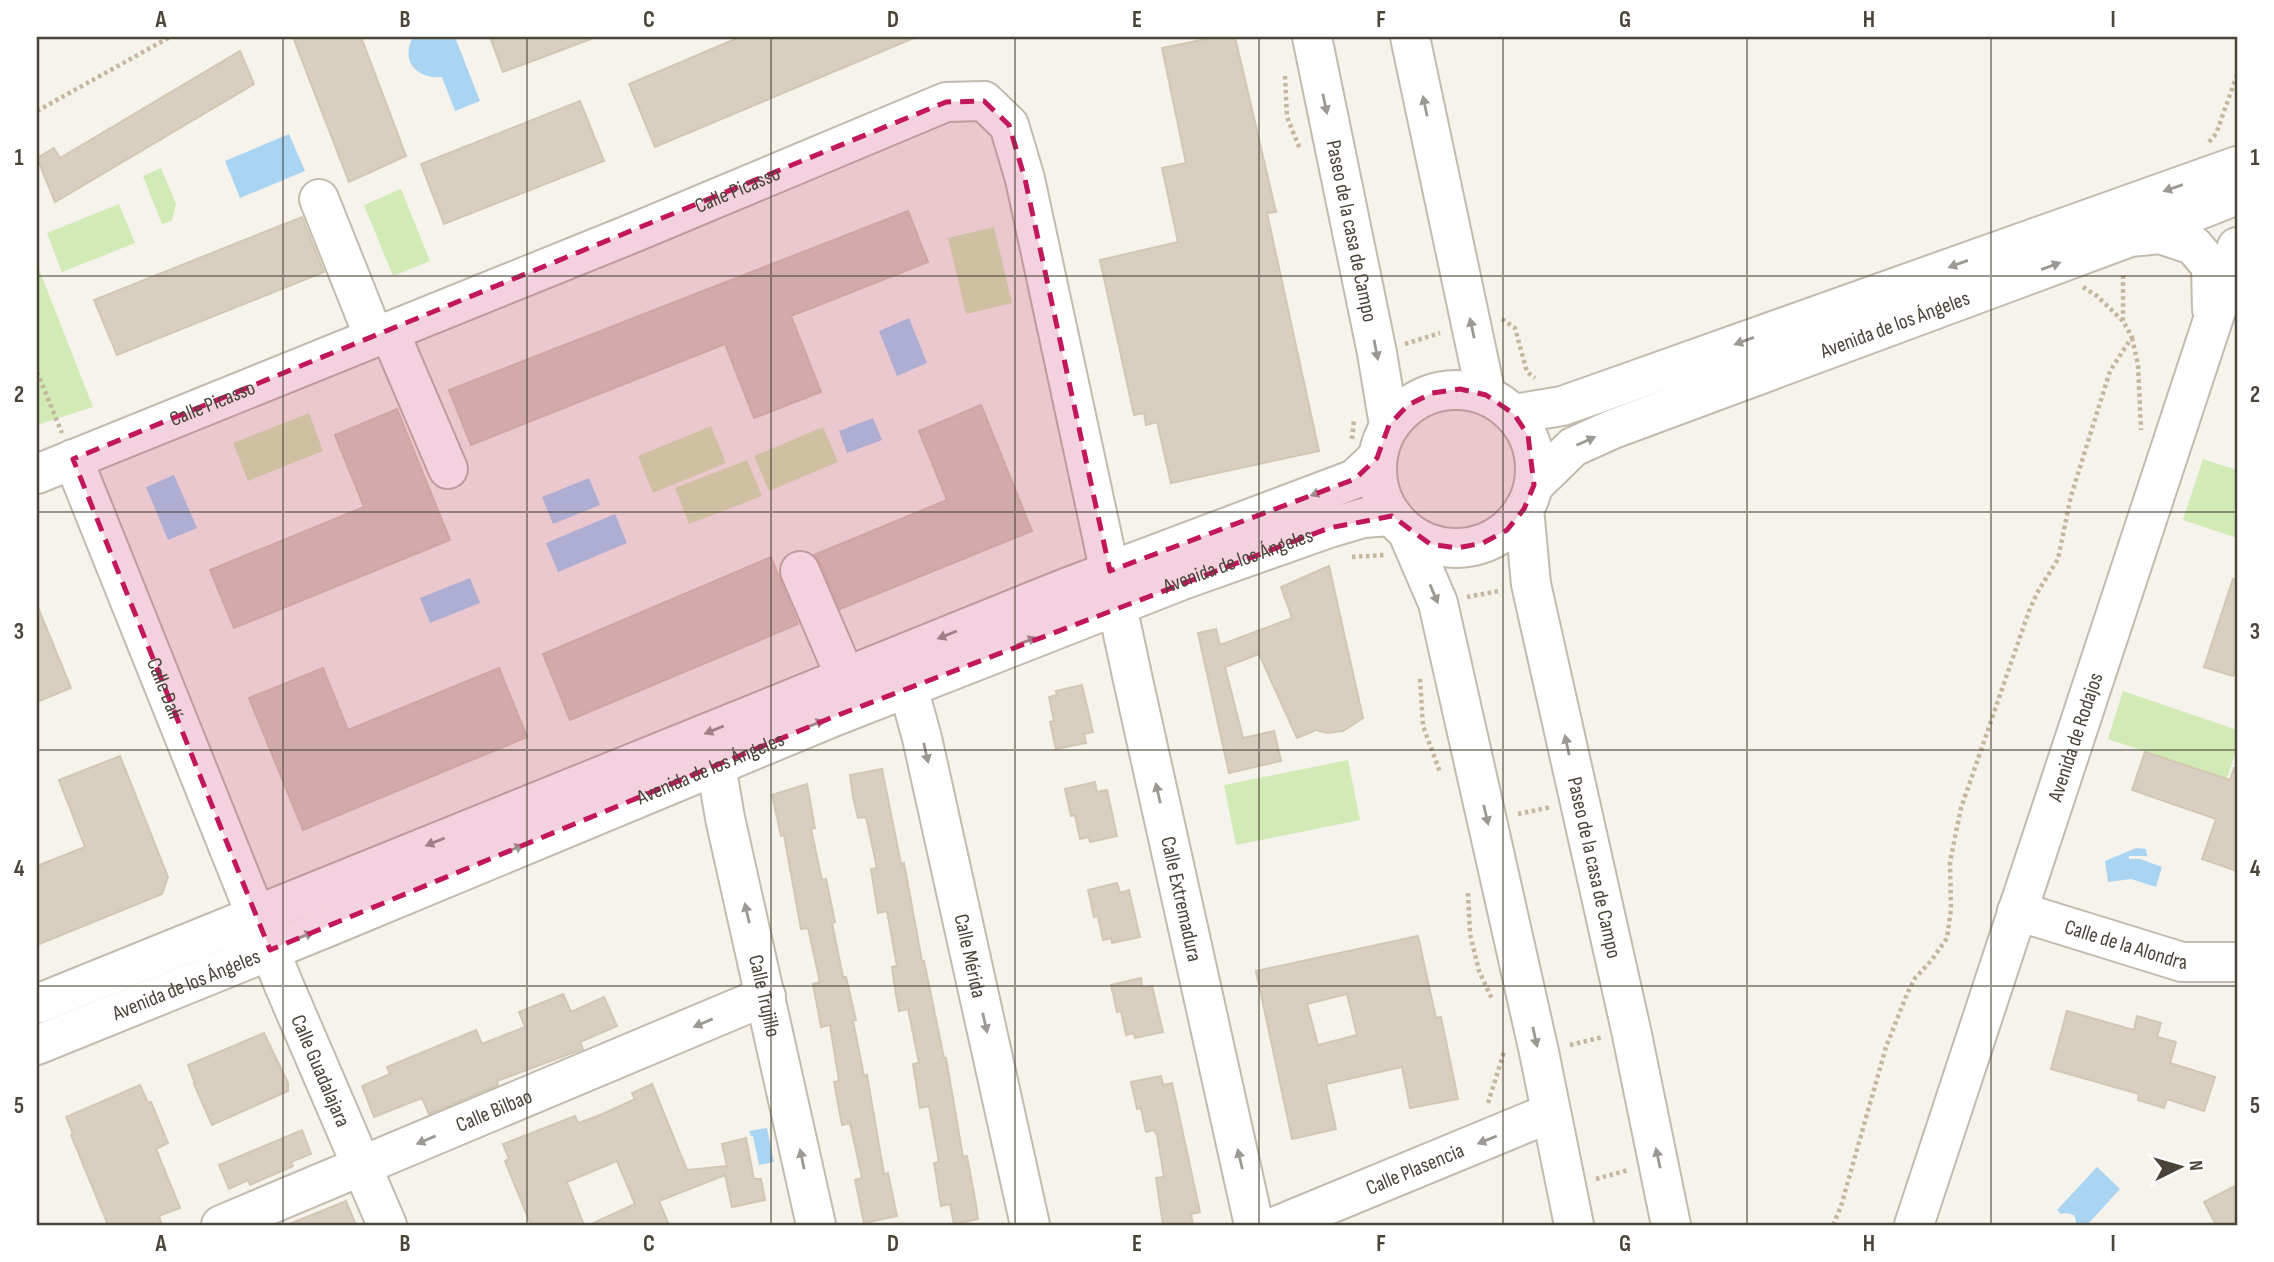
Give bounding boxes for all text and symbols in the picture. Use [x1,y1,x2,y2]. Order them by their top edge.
text: A [155,6,168,34]
text: B [400,6,411,34]
text: C [643,6,655,34]
text: D [887,6,899,34]
text: E [1132,6,1142,34]
text: F [1376,6,1386,34]
text: G [1619,6,1631,34]
text: H [1863,6,1875,34]
text: I [2110,6,2116,34]
one-way arrow [1320,93,1331,115]
one-way arrow [1419,95,1430,117]
street label: Paseo de la casa de Campo [1321,138,1382,324]
text: 1 [14,144,24,172]
text: 1 [2250,144,2260,172]
street label: Calle Picasso [691,161,784,219]
one-way arrow [2162,183,2183,194]
one-way arrow [1948,259,1969,270]
one-way arrow [2040,261,2061,272]
street label: Avenida de los Ángeles [1816,286,1973,364]
one-way arrow [1467,317,1478,339]
one-way arrow [1734,336,1755,347]
one-way arrow [1371,339,1382,361]
street label: Calle Picasso [166,375,259,432]
text: 2 [14,381,24,409]
text: 2 [2250,381,2260,409]
one-way arrow [1575,435,1596,446]
one-way arrow [1309,487,1330,498]
street label: Avenida de los Ángeles [1159,523,1316,600]
one-way arrow [1429,583,1440,604]
text: 3 [14,618,24,646]
text: 3 [2250,618,2260,646]
one-way arrow [937,630,958,641]
one-way arrow [1016,636,1037,647]
street label: Calle Dalí [141,654,188,723]
street label: Avenida de Rodajos [2042,670,2109,806]
one-way arrow [805,719,826,730]
one-way arrow [703,724,724,735]
street label: Avenida de los Ángeles [632,727,788,811]
one-way arrow [1561,734,1572,756]
one-way arrow [920,742,931,764]
street label: Paseo de la casa de Campo [1562,775,1627,961]
one-way arrow [1152,782,1163,804]
one-way arrow [1481,804,1492,826]
street label: Calle Extremadura [1155,834,1207,964]
one-way arrow [424,837,445,848]
one-way arrow [504,843,525,854]
text: 4 [14,855,25,883]
text: 4 [2250,855,2261,883]
one-way arrow [741,902,752,924]
street label: Calle Mérida [948,912,991,1000]
street label: Calle de la Alondra [2061,914,2187,975]
one-way arrow [294,931,315,942]
street label: Avenida de los Ángeles [108,944,264,1026]
street label: Calle Trujillo [743,952,786,1039]
street label: Calle Guadalajara [285,1011,355,1131]
one-way arrow [980,1012,991,1034]
one-way arrow [693,1018,714,1029]
one-way arrow [1530,1026,1541,1048]
street label: Calle Bilbao [452,1084,536,1138]
text: 5 [14,1092,24,1120]
text: 5 [2250,1092,2260,1120]
north arrow [2144,1132,2214,1202]
one-way arrow [416,1134,436,1146]
one-way arrow [1476,1135,1497,1146]
street label: Calle Plasencia [1362,1138,1468,1201]
one-way arrow [1653,1147,1664,1169]
one-way arrow [796,1148,807,1170]
one-way arrow [1234,1148,1245,1170]
text: N [2184,1160,2207,1172]
text: A [155,1230,168,1258]
text: B [400,1230,411,1258]
text: C [643,1230,655,1258]
text: D [887,1230,899,1258]
text: E [1132,1230,1142,1258]
text: F [1376,1230,1386,1258]
text: G [1619,1230,1631,1258]
text: H [1863,1230,1875,1258]
text: I [2110,1230,2116,1258]

